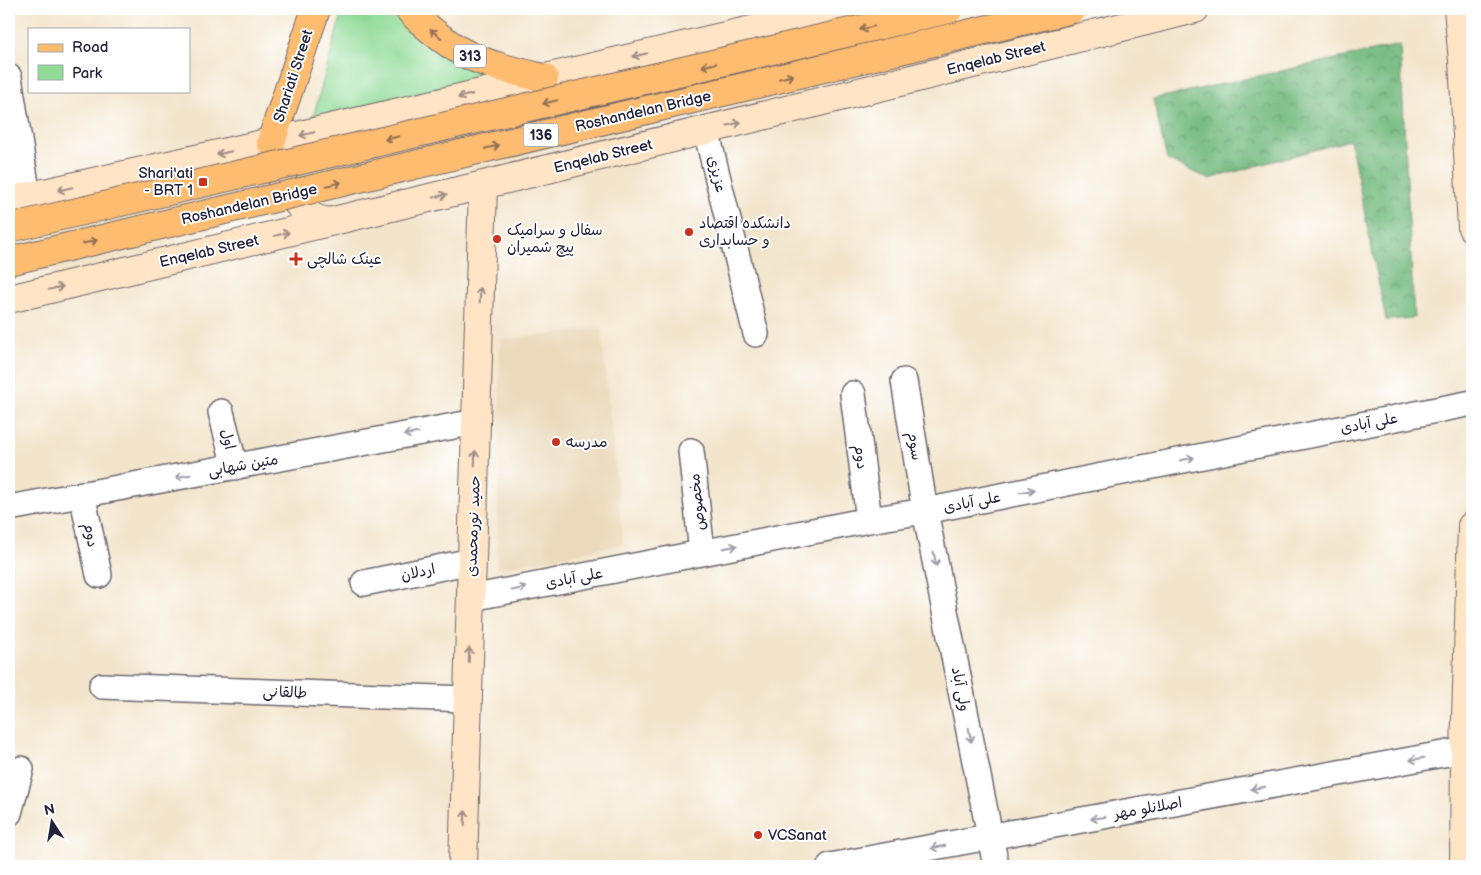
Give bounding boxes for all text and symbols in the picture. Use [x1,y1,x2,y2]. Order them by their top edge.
one-way arrow [859,24,875,33]
street label: Shariati Street [270,27,318,125]
legend [28,28,190,92]
one-way arrow [430,28,443,39]
street label: Enqelab Street [945,37,1048,80]
text: Road [72,38,108,57]
road number: 313 [454,44,486,68]
one-way arrow [633,51,649,60]
one-way arrow [701,61,717,70]
text: Park [72,64,103,83]
one-way arrow [778,72,794,81]
street label: Roshandelan Bridge [573,87,713,136]
one-way arrow [457,92,473,101]
one-way arrow [543,98,559,107]
one-way arrow [726,118,742,128]
road number: 136 [524,124,558,146]
one-way arrow [299,130,315,139]
one-way arrow [385,134,401,143]
street label: Enqelab Street [552,135,655,178]
one-way arrow [483,142,499,151]
one-way arrow [216,149,232,158]
street label: عزیزی [703,154,730,194]
place label: Shari'ati - BRT 1 [138,164,193,200]
marker: Shari'ati - BRT 1 [197,176,209,188]
one-way arrow [325,179,341,188]
street label: Roshandelan Bridge [179,180,319,229]
one-way arrow [57,184,73,194]
one-way arrow [432,191,448,200]
place label: دانشکده اقتصاد و حسابداری [699,214,791,250]
place label: سفال و سرامیک پیچ شمیران [507,221,603,257]
marker: دانشکده اقتصاد و حسابداری [683,226,695,238]
one-way arrow [274,229,290,238]
street label: Enqelab Street [158,231,261,272]
marker: سفال و سرامیک پیچ شمیران [491,233,503,245]
one-way arrow [82,237,98,246]
place label: عينک شالچی [307,250,382,269]
marker: عينک شالچی [289,252,303,266]
one-way arrow [48,283,64,292]
one-way arrow [475,287,485,304]
street label: علی آبادی [1339,409,1399,438]
street label: اول [216,427,239,451]
one-way arrow [404,429,420,439]
street label: سوم [901,431,926,462]
place label: مدرسه [566,433,607,452]
marker: مدرسه [550,436,562,448]
street label: دوم [848,444,871,471]
street label: متین شهابی [206,450,280,481]
one-way arrow [471,450,480,466]
one-way arrow [1178,454,1194,464]
one-way arrow [175,472,191,481]
street label: مخصوص [685,472,710,531]
street label: حمید نورمحمدی [462,475,485,577]
one-way arrow [1019,485,1035,495]
street label: علی آبادی [942,488,1002,517]
street label: دوم [77,521,102,549]
one-way arrow [722,542,738,552]
one-way arrow [930,550,940,566]
street label: اردلان [399,560,437,585]
street label: علی آبادی [544,564,604,593]
one-way arrow [511,583,527,593]
one-way arrow [465,647,474,663]
street label: ولی آباد [947,665,974,713]
street label: طالقانی [262,682,308,703]
one-way arrow [966,727,975,743]
one-way arrow [1410,755,1426,764]
one-way arrow [1250,784,1266,794]
street label: اصلانلو مهر [1111,793,1184,824]
north arrow [28,798,78,848]
text: N [42,800,56,819]
one-way arrow [460,810,469,826]
one-way arrow [1090,813,1106,823]
place label: VCSanat [768,826,827,845]
marker: VCSanat [752,829,764,841]
one-way arrow [930,842,946,852]

